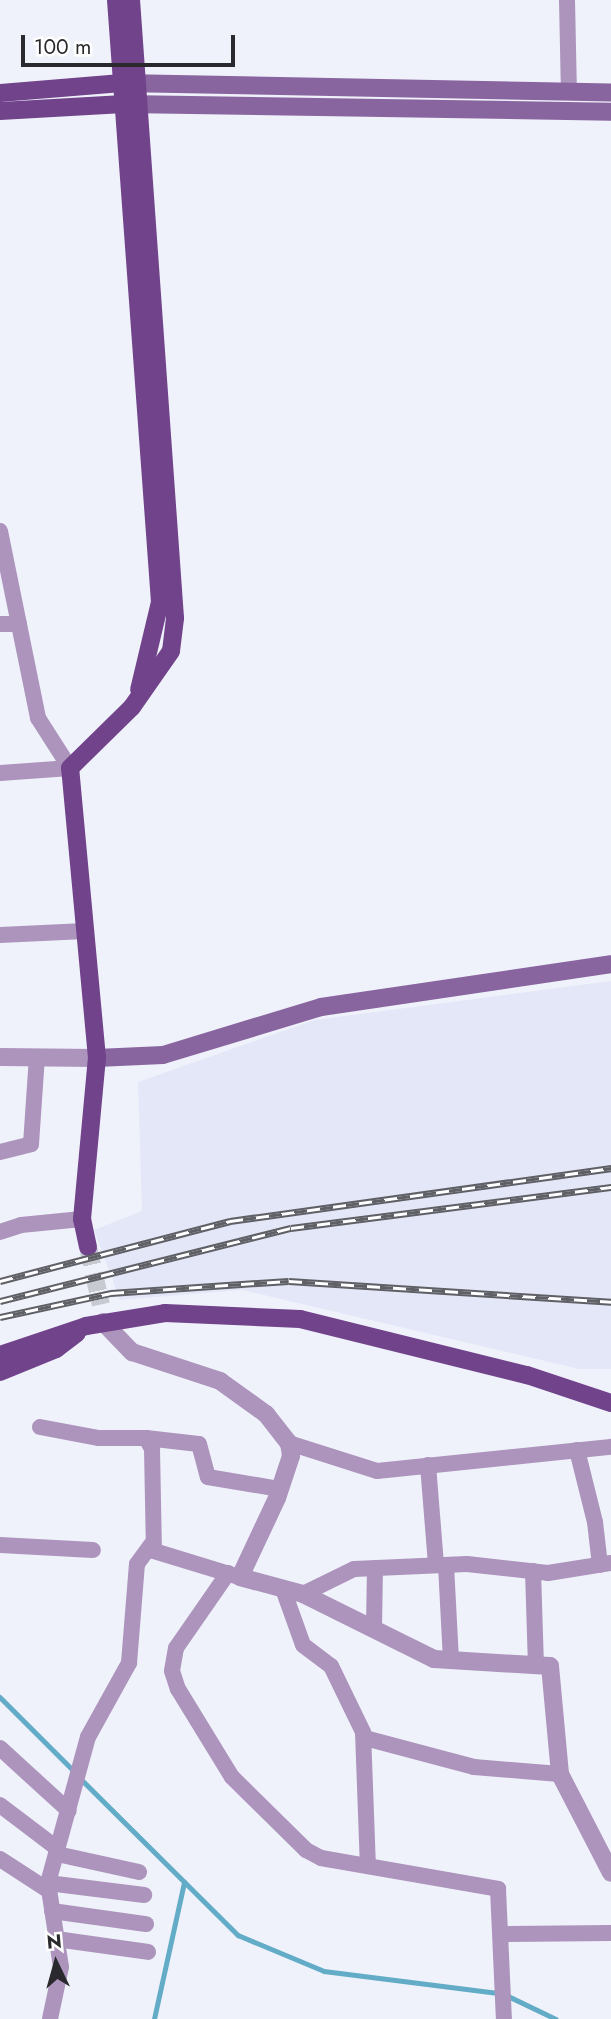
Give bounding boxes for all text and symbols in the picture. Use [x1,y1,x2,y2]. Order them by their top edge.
scale bar [24,21,238,65]
text: 100 m [34,32,91,62]
text: N [45,1927,63,1956]
north arrow [21,1928,91,1998]

